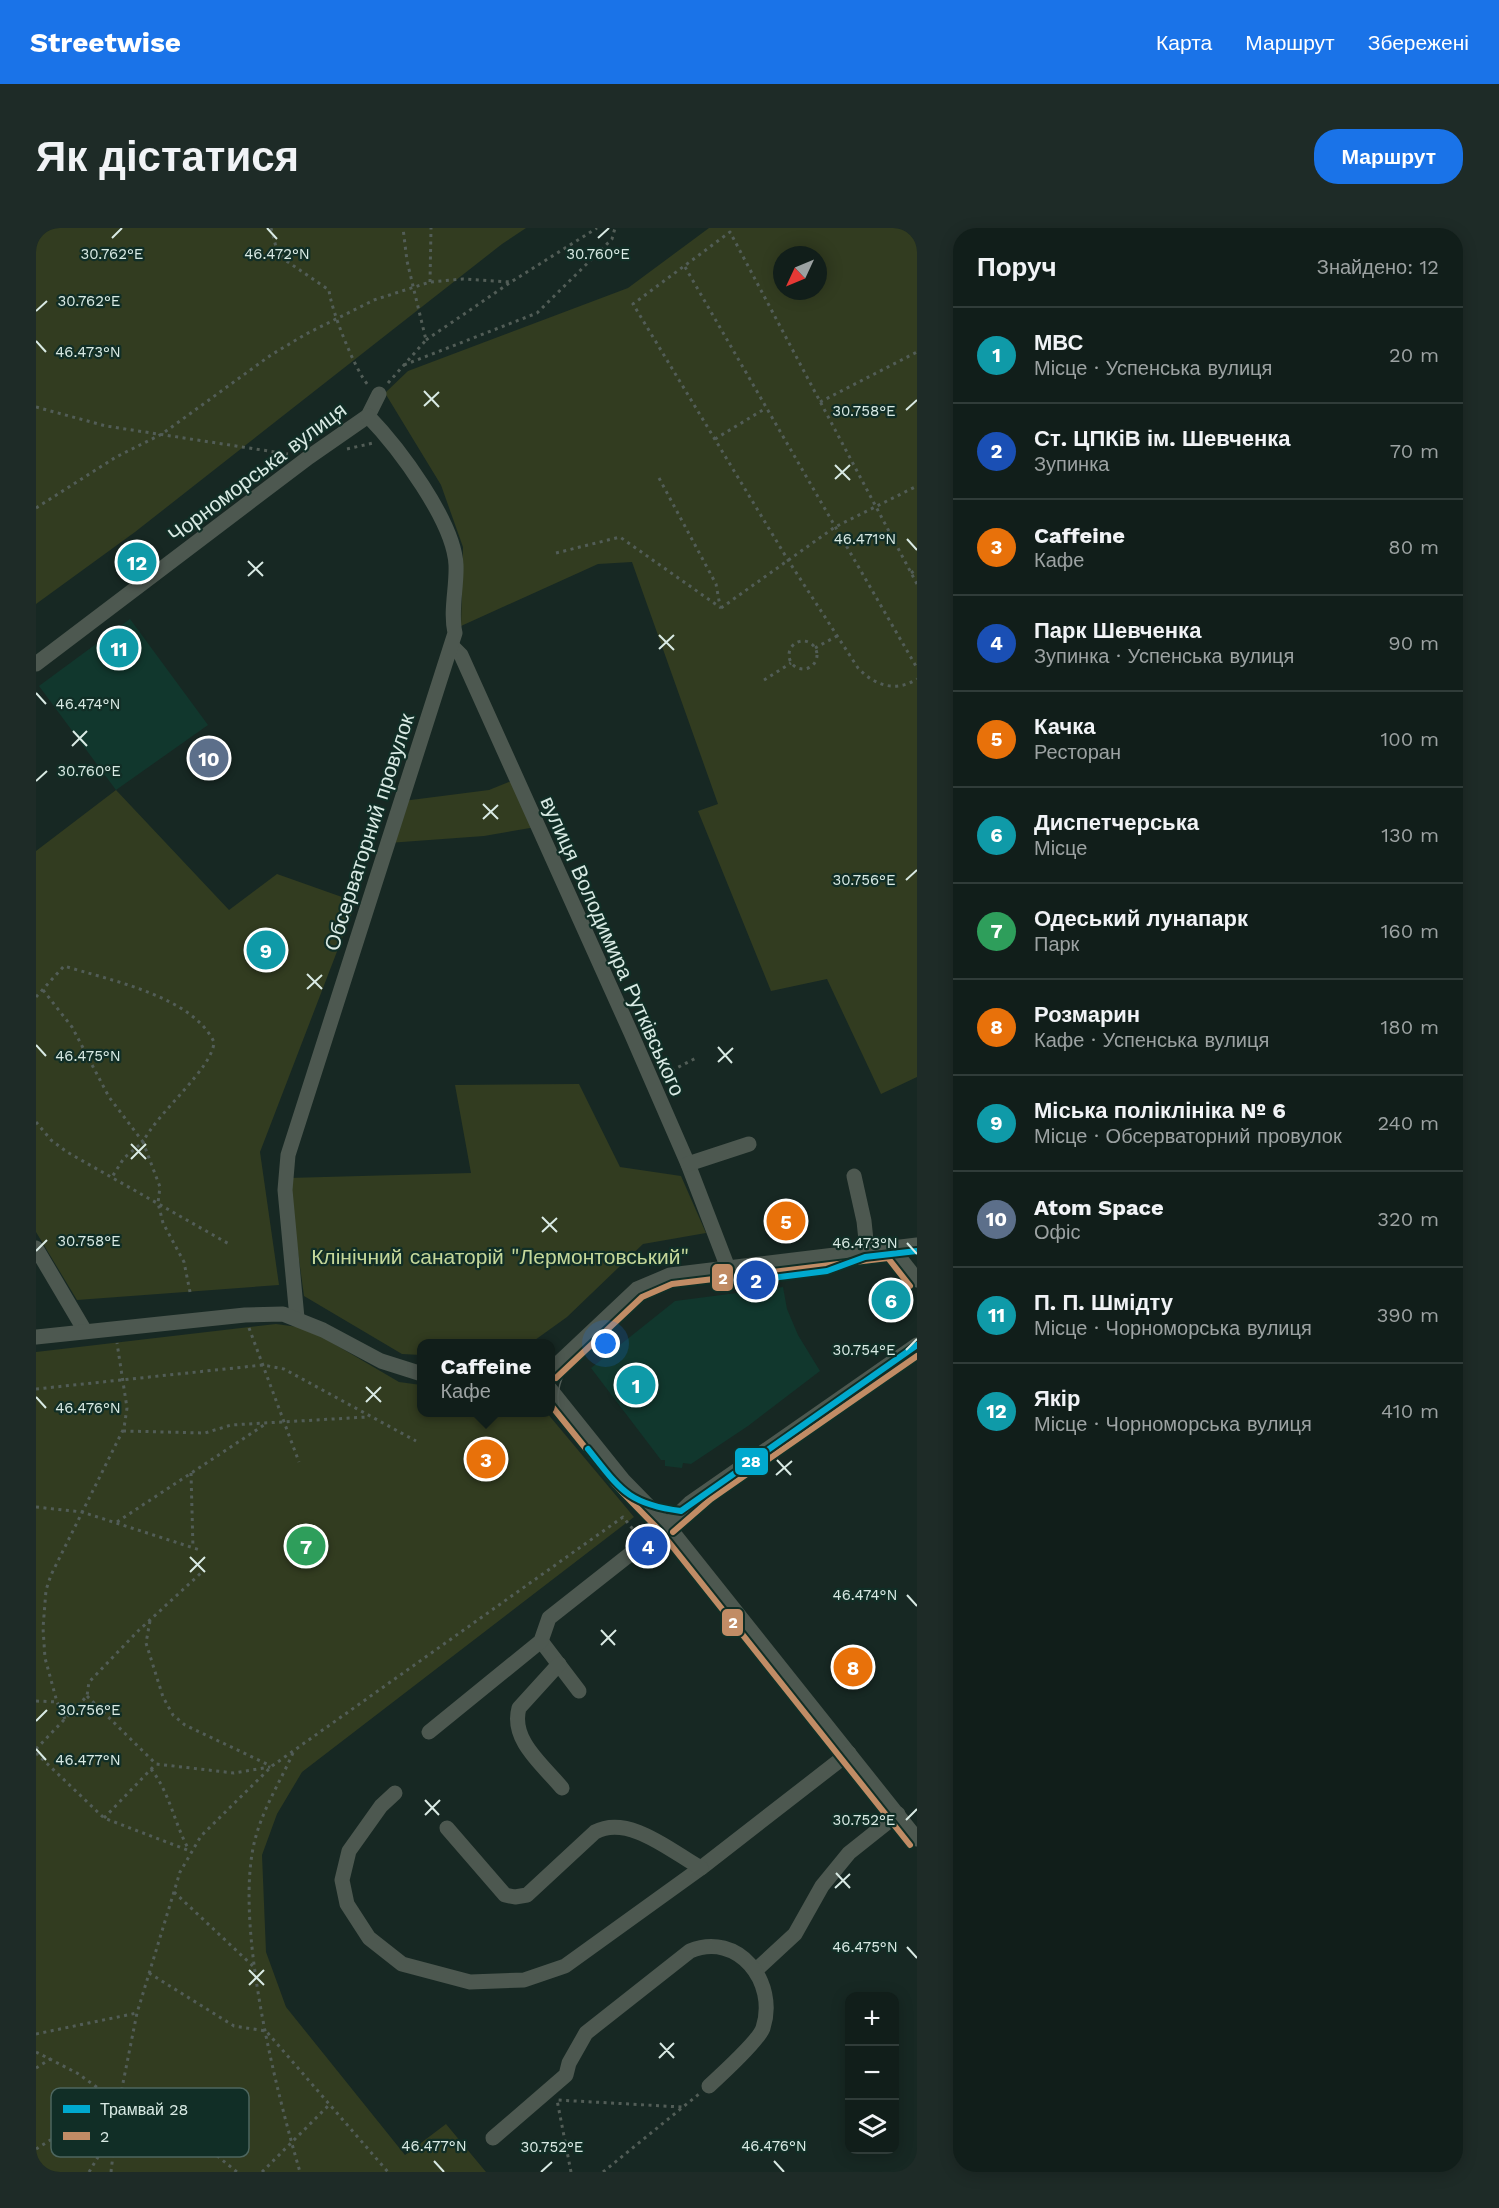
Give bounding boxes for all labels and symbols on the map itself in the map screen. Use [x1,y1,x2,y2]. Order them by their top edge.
text: 30.762°E [81,245,143,263]
text: 46.472°N [244,245,310,263]
text: 30.760°E [566,245,630,263]
north arrow [773,246,827,300]
text: 30.762°E [58,292,120,310]
text: 46.473°N [55,343,121,361]
street label: Чорноморська вулиця [163,397,351,547]
text: 30.758°E [832,402,896,420]
text: 46.471°N [834,530,896,548]
pin: 12 [118,540,156,584]
pin: 11 [100,626,139,670]
text: 46.474°N [55,695,121,713]
street label: Обсерваторний провулок [319,709,419,954]
pin: 10 [190,736,228,780]
text: 30.760°E [57,762,121,780]
street label: вулиця Володимира Рутківського [535,792,691,1100]
text: 30.756°E [832,871,896,889]
pin: 9 [246,928,286,972]
text: 46.475°N [55,1047,121,1065]
pin: 5 [766,1198,806,1244]
text: 30.758°E [57,1232,121,1250]
text: 46.473°N [832,1234,898,1252]
park label: Клінічний санаторій "Лермонтовський" [311,1244,689,1269]
pin: 2 [736,1258,776,1302]
line badge: 2 [711,1263,734,1292]
text: 2 [718,1269,728,1288]
pin: 6 [872,1278,910,1322]
your location [591,1329,620,1358]
text: 30.754°E [832,1341,896,1359]
pin: 1 [616,1362,656,1408]
text: 46.476°N [55,1399,121,1417]
pin: 3 [466,1436,506,1482]
line badge: 28 [734,1447,769,1476]
text: 28 [741,1452,761,1471]
pin: 7 [286,1524,326,1568]
pin: 4 [628,1524,668,1568]
text: 46.474°N [832,1586,898,1604]
line badge: 2 [721,1608,744,1637]
text: 2 [728,1613,738,1632]
pin: 8 [834,1644,872,1690]
text: 30.756°E [57,1701,121,1719]
text: 46.477°N [55,1751,121,1769]
text: 30.752°E [833,1811,895,1829]
text: 46.475°N [832,1938,898,1956]
legend [51,2088,249,2157]
text: Трамвай 28 [100,2100,188,2119]
text: 2 [100,2127,109,2146]
text: 46.477°N [401,2137,467,2155]
text: 46.476°N [741,2137,807,2155]
text: 30.752°E [521,2138,583,2156]

